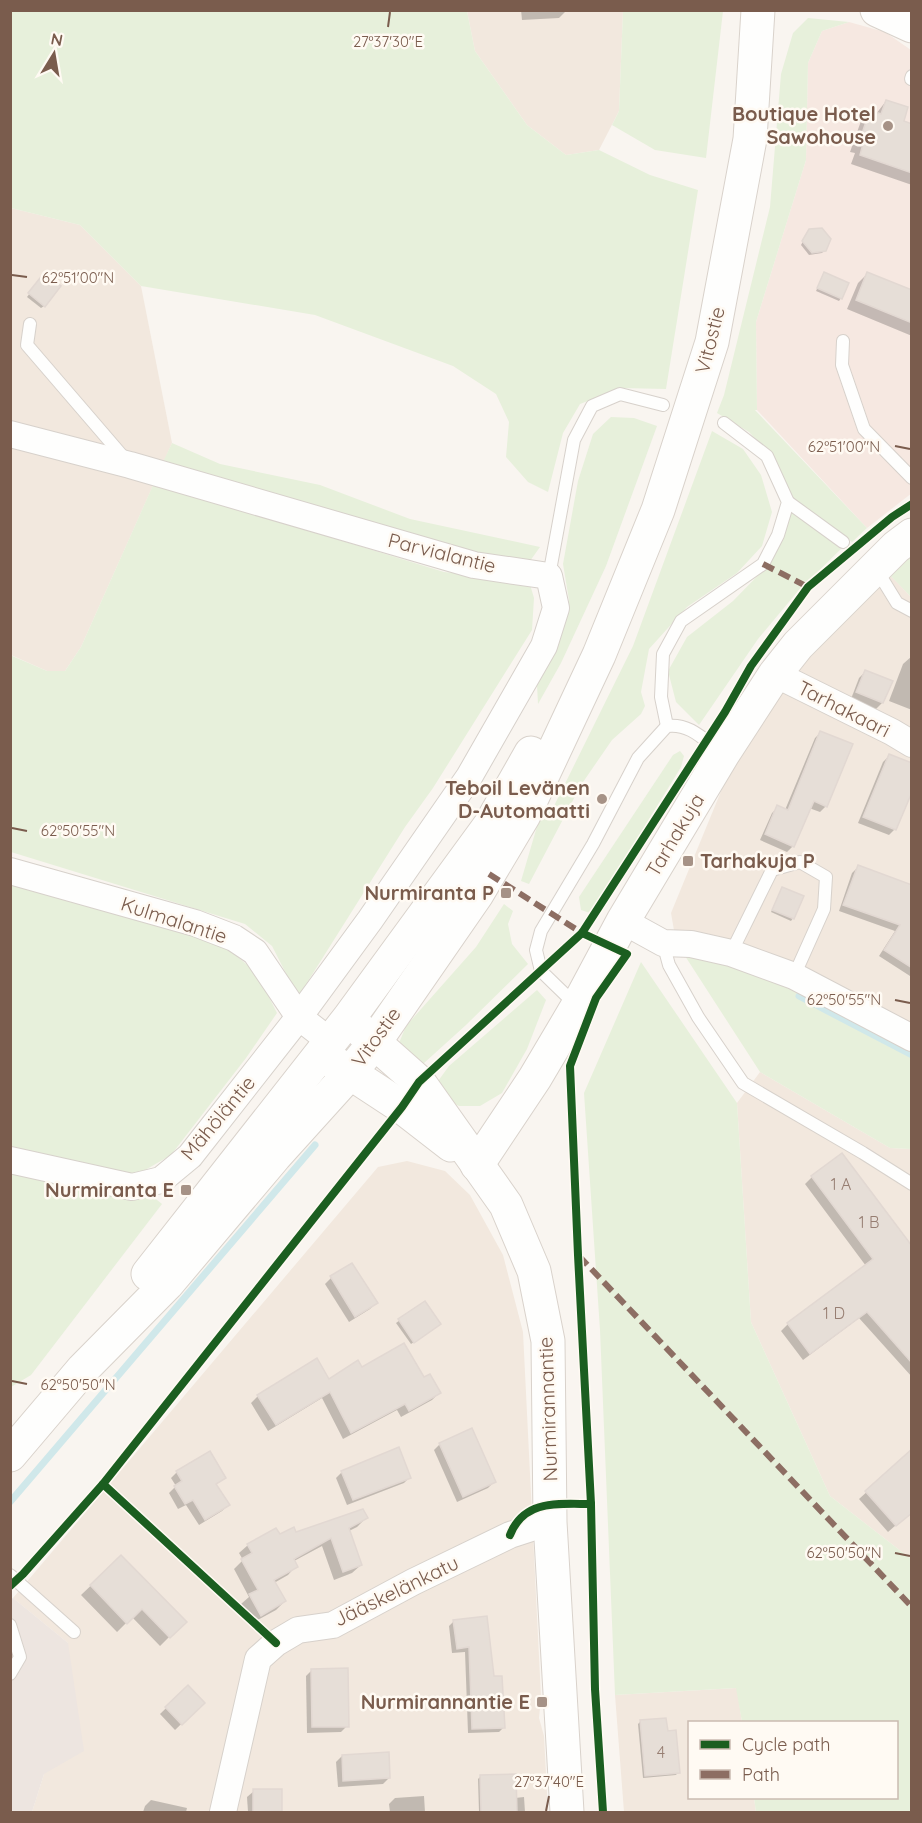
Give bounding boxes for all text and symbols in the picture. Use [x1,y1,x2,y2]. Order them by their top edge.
north arrow [24,24,84,84]
text: N [49,28,65,50]
text: 27°37'30"E [353,32,423,51]
place label: Boutique Hotel Sawohouse [732,101,876,149]
marker: Boutique Hotel Sawohouse [881,119,895,133]
text: 62°51'00"N [42,268,114,287]
street label: Vitostie [689,304,730,376]
text: 62°51'00"N [808,437,880,456]
street label: Parvialantie [386,527,499,578]
street label: Tarhakaari [794,675,895,742]
place label: Teboil Levänen D-Automaatti [445,775,590,823]
street label: Tarhakuja [640,788,709,881]
marker: Teboil Levänen D-Automaatti [595,792,609,806]
text: 62°50'55"N [41,821,115,840]
place label: Tarhakuja P [700,848,815,873]
marker: Tarhakuja P [681,854,695,868]
place label: Nurmiranta P [364,880,494,905]
marker: Nurmiranta P [499,886,513,900]
street label: Kulmalantie [118,891,230,948]
text: 62°50'55"N [807,990,881,1009]
street label: Vitostie [345,1002,406,1072]
street label: Mähöläntie [175,1070,260,1165]
house number: 1 A [831,1174,851,1194]
place label: Nurmiranta E [45,1177,174,1202]
marker: Nurmiranta E [179,1183,193,1197]
house number: 1 B [859,1212,879,1232]
house number: 1 D [823,1303,845,1323]
street label: Nurmirannantie [532,1336,563,1482]
text: 62°50'50"N [40,1375,116,1394]
text: 62°50'50"N [806,1543,882,1562]
street label: Jääskelänkatu [329,1550,462,1632]
place label: Nurmirannantie E [361,1689,530,1714]
marker: Nurmirannantie E [535,1695,549,1709]
legend [688,1721,898,1799]
text: Cycle path [742,1733,830,1756]
house number: 4 [657,1742,665,1762]
text: Path [742,1763,780,1786]
text: 27°37'40"E [514,1772,584,1791]

